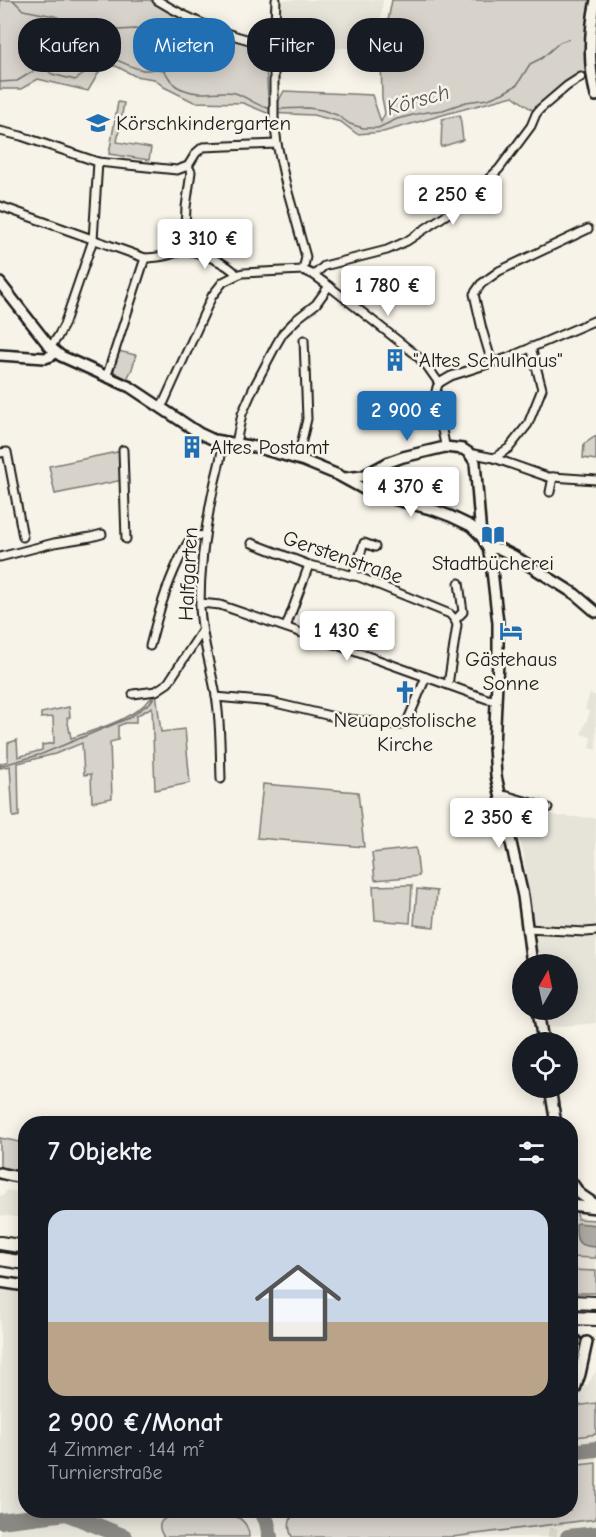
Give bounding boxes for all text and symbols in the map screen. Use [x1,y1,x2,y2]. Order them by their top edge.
chip: Kaufen [18,18,121,72]
chip: Mieten [133,18,235,72]
chip: Filter [247,18,335,72]
chip: Neu [347,18,424,72]
water label: Körsch [384,79,452,121]
school or university icon: Körschkindergarten [85,110,111,136]
place label: Körschkindergarten [116,111,291,135]
pin: 2 250 € [398,175,508,226]
text: 2 250 € [418,183,488,206]
pin: 3 310 € [150,219,260,270]
text: 3 310 € [171,227,239,250]
pin: 1 780 € [333,266,443,317]
text: 1 780 € [355,274,421,297]
building icon: "Altes Schulhaus" [382,347,408,373]
place label: "Altes Schulhaus" [413,348,563,372]
pin: 2 900 € [352,391,462,442]
text: 2 900 € [371,399,443,422]
building icon: Altes Postamt [179,434,205,460]
place label: Altes Postamt [210,435,330,459]
pin: 4 370 € [356,467,466,518]
text: 4 370 € [377,475,445,498]
library icon: Stadtbücherei [480,522,506,548]
street label: Gerstenstraße [280,525,406,589]
street label: Halfgarten [174,526,202,622]
place label: Stadtbücherei [432,551,554,575]
pin: 1 430 € [292,611,402,662]
hotel icon: Gästehaus Sonne [498,618,524,644]
text: 1 430 € [314,619,380,642]
place label: Gästehaus Sonne [465,647,557,695]
church icon: Neuapostolische Kirche [392,679,418,705]
place label: Neuapostolische Kirche [333,708,477,756]
pin: 2 350 € [444,798,554,849]
text: 2 350 € [464,806,534,829]
north arrow [512,954,578,1020]
map controls [512,954,578,1098]
button: locate [512,1032,578,1098]
icon: filters [515,1136,548,1169]
text: 7 Objekte [48,1137,152,1167]
icon: home [244,1249,352,1357]
text: 2 900 €/Monat [48,1408,222,1438]
text: 4 Zimmer · 144 m² [48,1438,204,1461]
text: Turnierstraße [48,1461,163,1484]

